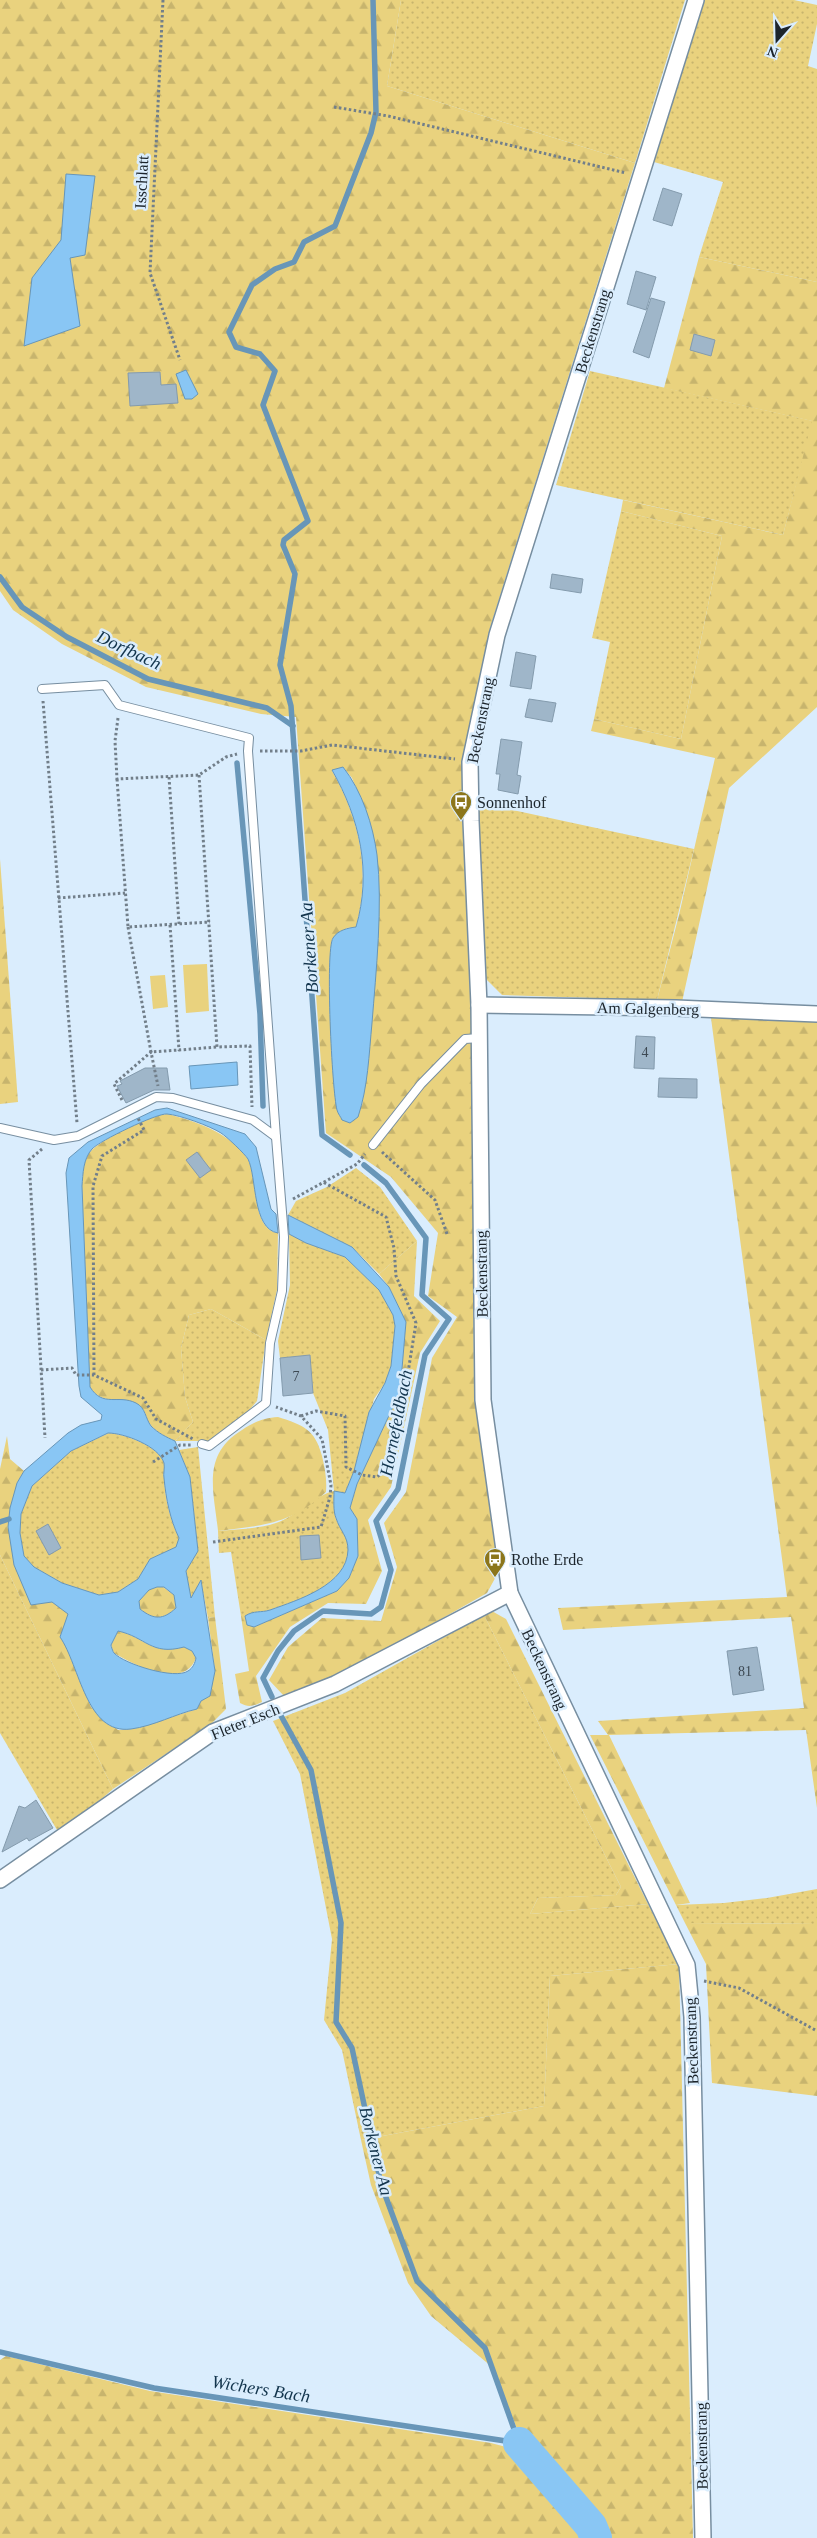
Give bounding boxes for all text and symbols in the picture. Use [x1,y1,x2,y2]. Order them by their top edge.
north arrow [752,15,802,65]
text: N [765,43,780,61]
street label: Isschlatt [132,154,151,209]
street label: Beckenstrang [572,287,614,376]
water label: Dorfbach [93,626,164,674]
street label: Beckenstrang [464,676,498,765]
bus stop icon: Sonnenhof [449,790,473,821]
place label: Sonnenhof [477,794,547,811]
water label: Borkener Aa [296,902,322,994]
street label: Am Galgenberg [597,999,699,1019]
house number: 4 [642,1045,649,1060]
street label: Beckenstrang [472,1230,492,1318]
water label: Hornefeldbach [376,1368,416,1479]
house number: 7 [293,1369,300,1384]
bus stop icon: Rothe Erde [483,1547,507,1578]
place label: Rothe Erde [511,1551,583,1568]
street label: Beckenstrang [518,1626,571,1713]
house number: 81 [738,1664,752,1679]
street label: Fleter Esch [208,1700,282,1743]
street label: Beckenstrang [681,1997,703,2085]
water label: Borkener Aa [355,2104,397,2198]
water label: Wichers Bach [210,2371,312,2407]
street label: Beckenstrang [692,2402,712,2490]

